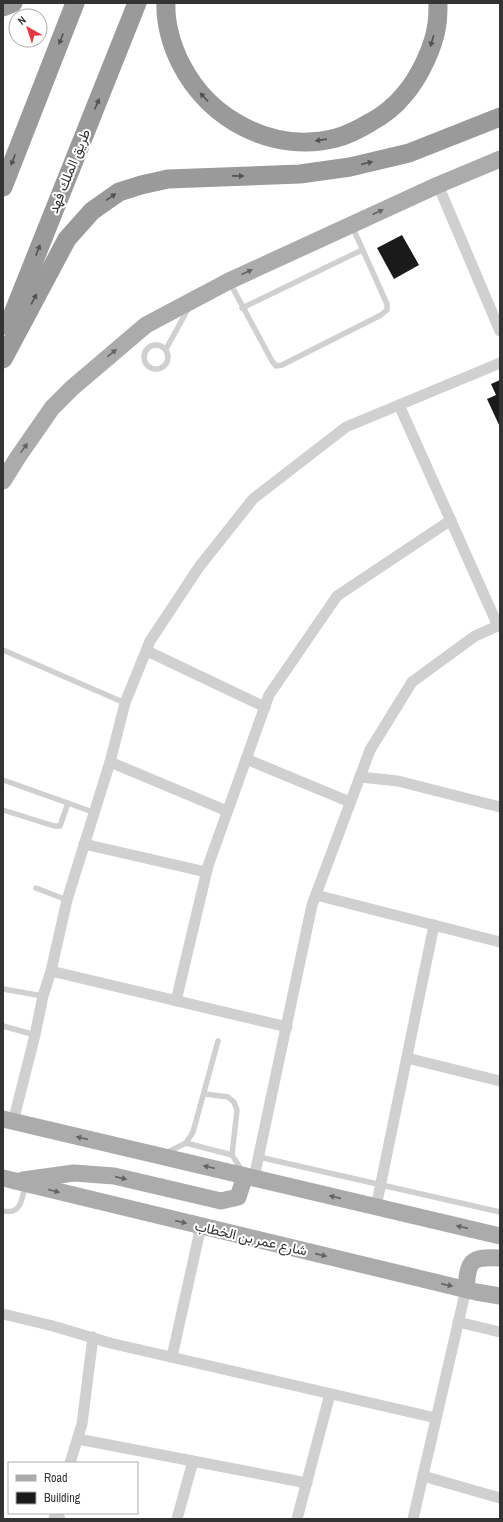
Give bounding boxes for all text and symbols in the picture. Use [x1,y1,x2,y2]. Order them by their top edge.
north arrow [8,8,48,48]
text: N [15,13,29,28]
one-way arrow [57,34,63,46]
one-way arrow [429,36,435,48]
one-way arrow [199,92,209,102]
one-way arrow [94,98,100,109]
street label: طريق الملك فهد [44,126,94,216]
one-way arrow [315,137,327,143]
one-way arrow [10,155,16,167]
one-way arrow [361,160,373,166]
one-way arrow [232,173,244,180]
one-way arrow [106,194,117,201]
one-way arrow [372,209,384,216]
one-way arrow [35,244,41,256]
one-way arrow [241,269,253,275]
one-way arrow [31,293,37,305]
one-way arrow [107,349,118,358]
one-way arrow [20,443,28,453]
one-way arrow [76,1135,88,1141]
one-way arrow [203,1164,215,1170]
one-way arrow [114,1175,127,1181]
one-way arrow [48,1189,61,1195]
one-way arrow [329,1194,342,1200]
street label: شارع عمر بن الخطاب [193,1216,309,1262]
one-way arrow [175,1219,187,1225]
one-way arrow [456,1223,468,1229]
one-way arrow [315,1252,327,1258]
one-way arrow [442,1282,454,1288]
legend [8,1462,138,1514]
text: Road [44,1470,68,1486]
text: Building [44,1490,81,1506]

